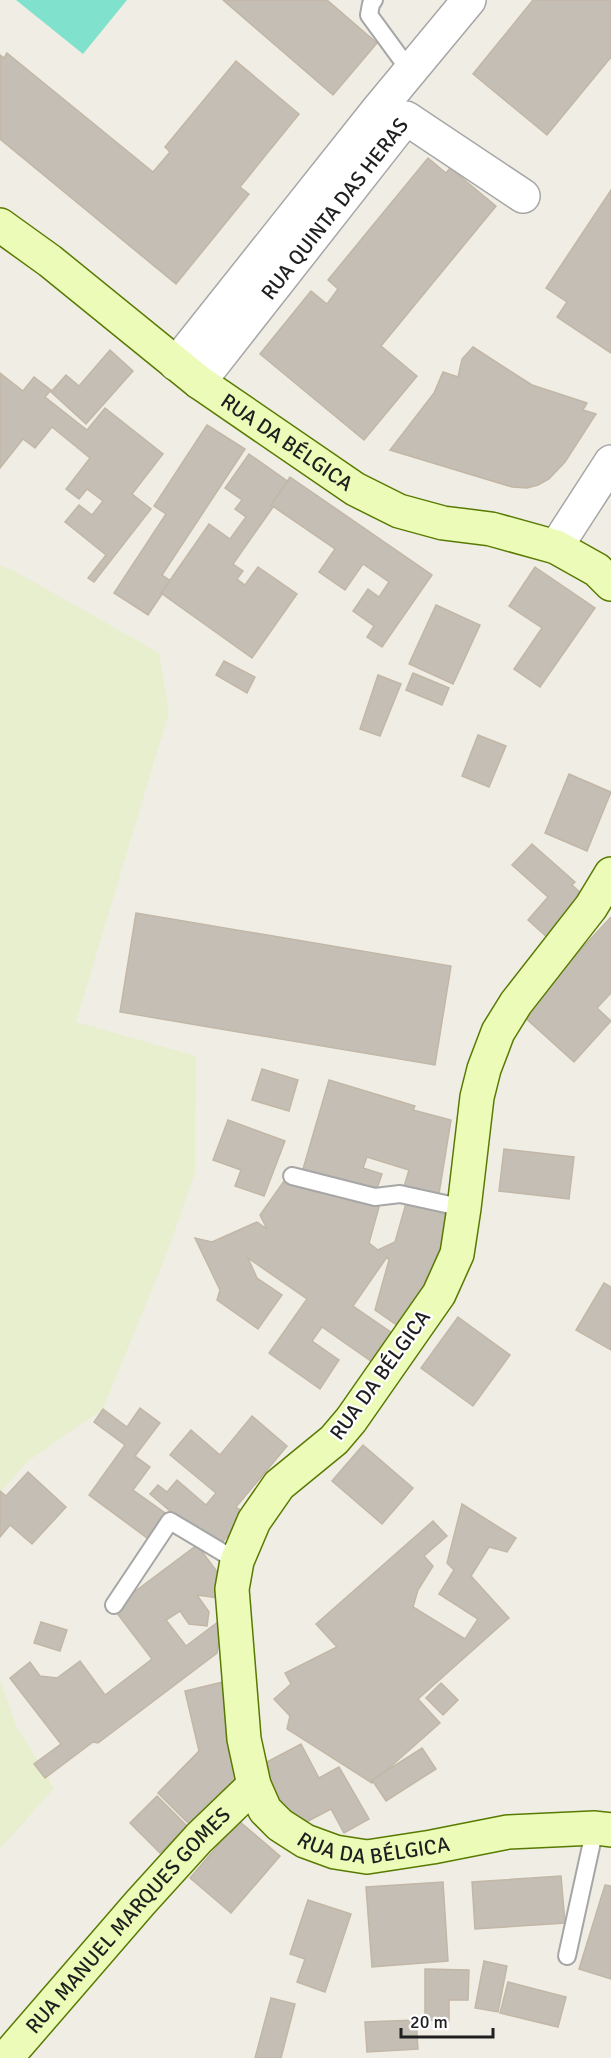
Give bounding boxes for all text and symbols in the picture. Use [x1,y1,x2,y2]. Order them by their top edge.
street label: RUA QUINTA DAS HERAS [255,113,414,305]
street label: RUA DA BÉLGICA [216,388,358,497]
street label: RUA DA BÉLGICA [324,1305,436,1445]
street label: RUA MANUEL MARQUES GOMES [20,1802,236,2039]
street label: RUA DA BÉLGICA [292,1826,452,1870]
scale bar [401,2001,492,2039]
text: 20 m [410,2011,448,2033]

